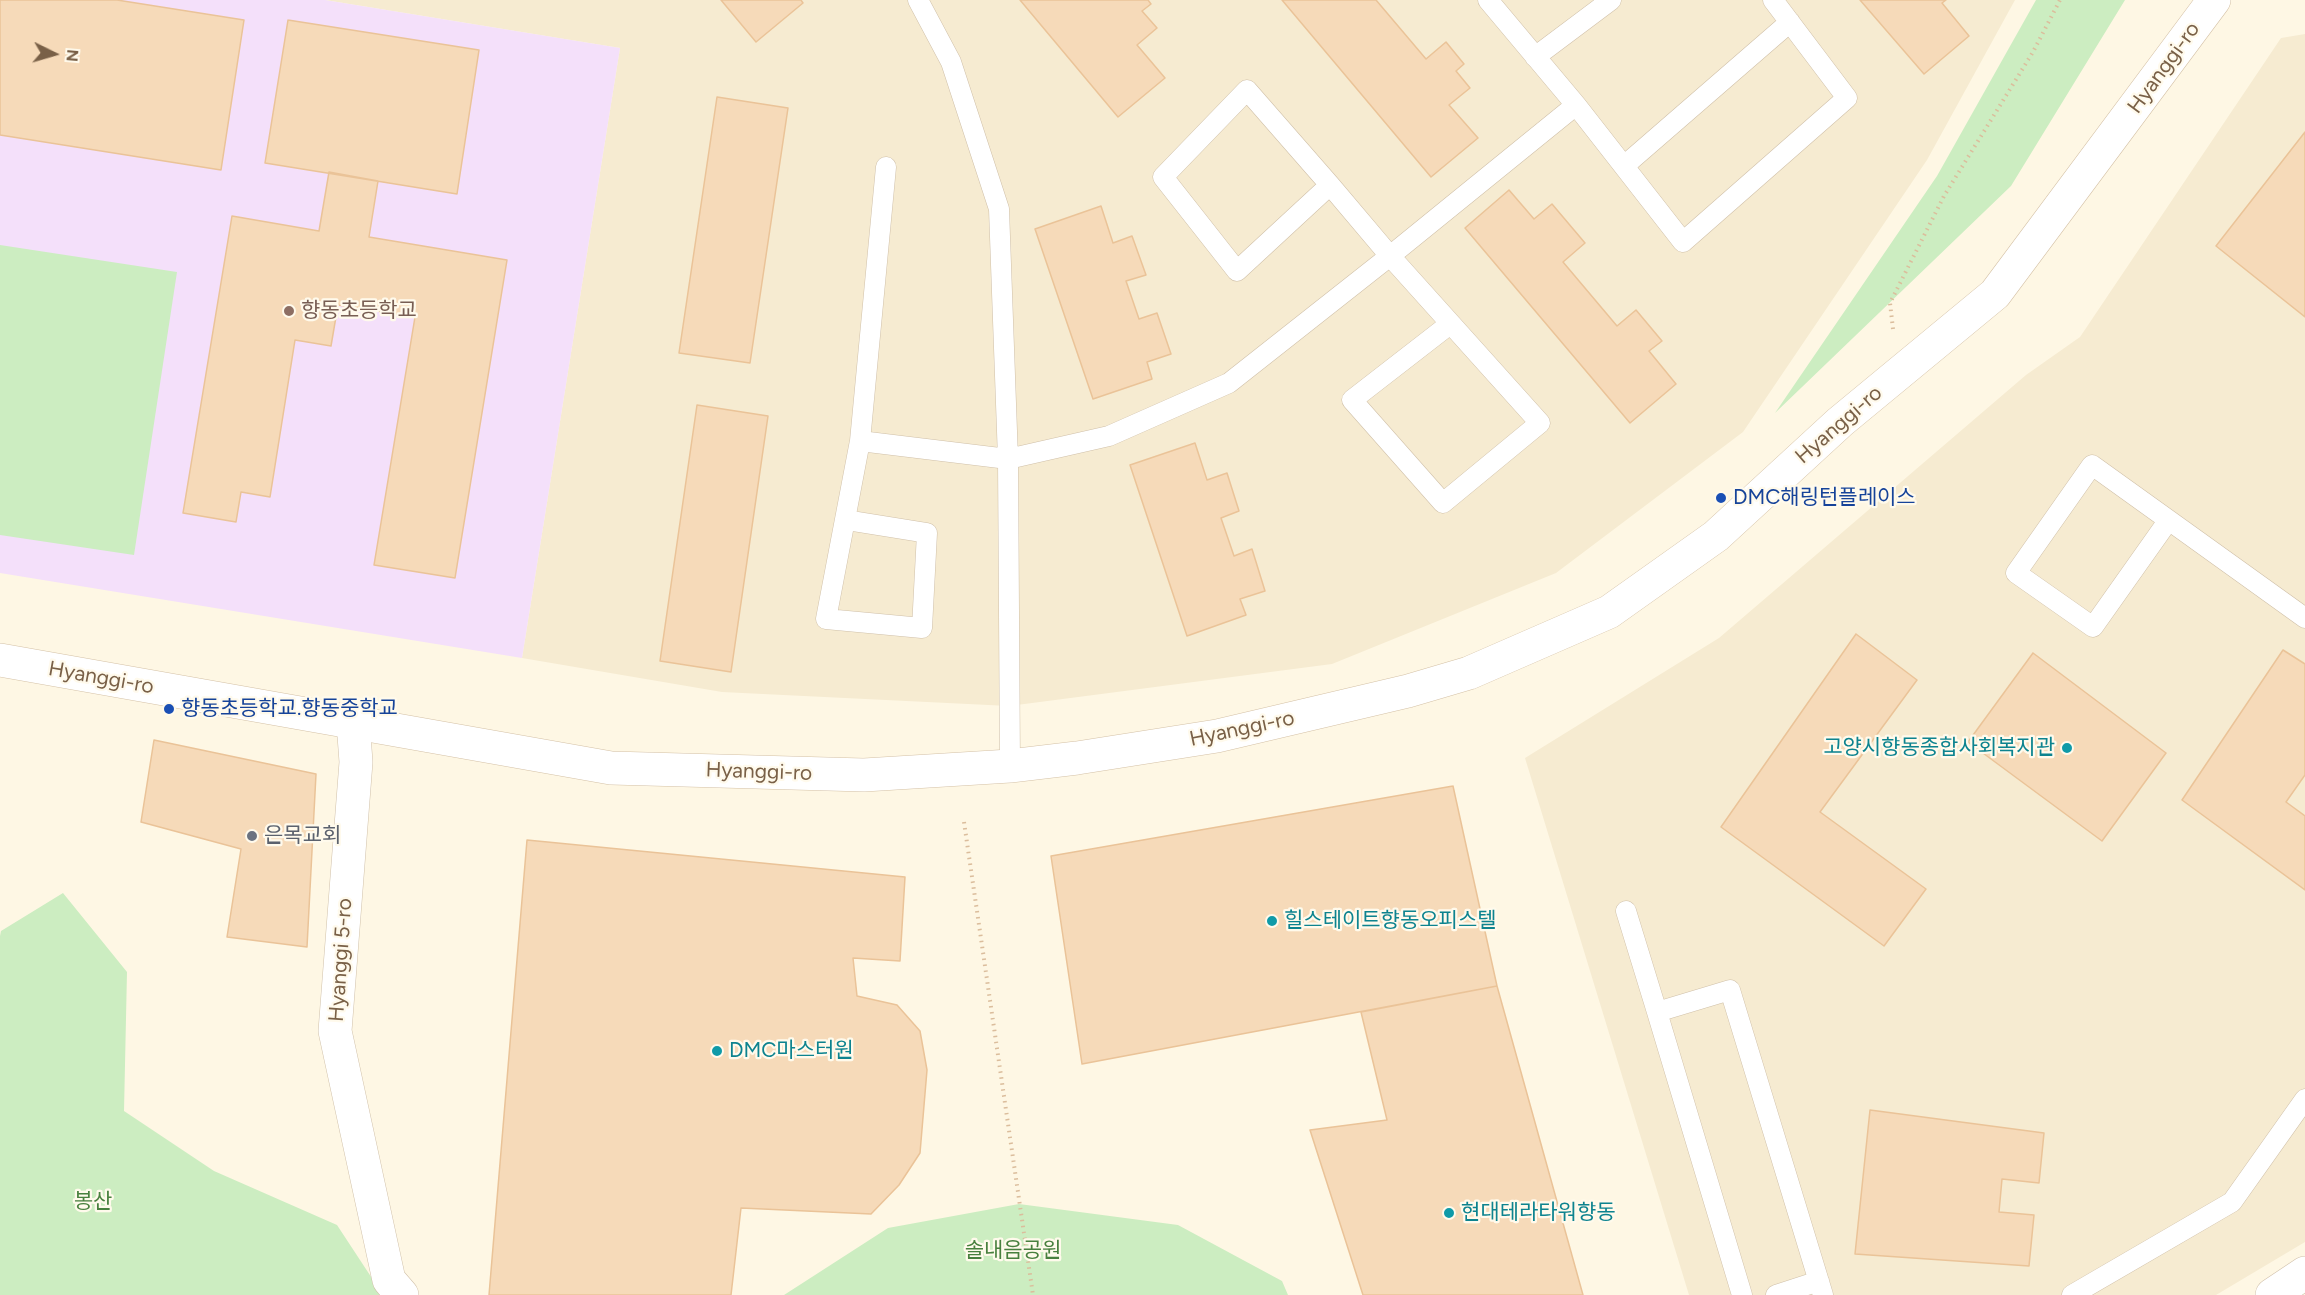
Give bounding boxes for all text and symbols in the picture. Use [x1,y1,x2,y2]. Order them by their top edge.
street label: Hyanggi-ro [2122,17,2206,119]
north arrow [24,24,84,84]
text: N [62,49,82,63]
place label: 향동초등학교 [301,298,417,324]
marker: 향동초등학교 [282,304,296,318]
street label: Hyanggi-ro [1791,381,1887,469]
place label: DMC해링턴플레이스 [1733,485,1916,511]
marker: DMC해링턴플레이스 [1714,491,1728,505]
street label: Hyanggi-ro [46,656,156,700]
place label: 향동초등학교.향동중학교 [181,696,398,722]
marker: 향동초등학교.향동중학교 [162,702,176,716]
street label: Hyanggi-ro [1187,706,1297,752]
place label: 고양시향동종합사회복지관 [1823,735,2055,761]
marker: 고양시향동종합사회복지관 [2060,741,2074,755]
street label: Hyanggi-ro [705,758,813,786]
place label: 은목교회 [264,823,341,849]
marker: 은목교회 [245,829,259,843]
street label: Hyanggi 5-ro [324,897,358,1023]
place label: 힐스테이트향동오피스텔 [1284,908,1497,934]
marker: 힐스테이트향동오피스텔 [1265,914,1279,928]
place label: DMC마스터원 [729,1038,854,1064]
marker: DMC마스터원 [710,1044,724,1058]
park label: 봉산 [74,1189,112,1215]
place label: 현대테라타워향동 [1461,1200,1616,1226]
marker: 현대테라타워향동 [1442,1206,1456,1220]
park label: 솔내음공원 [965,1238,1061,1264]

